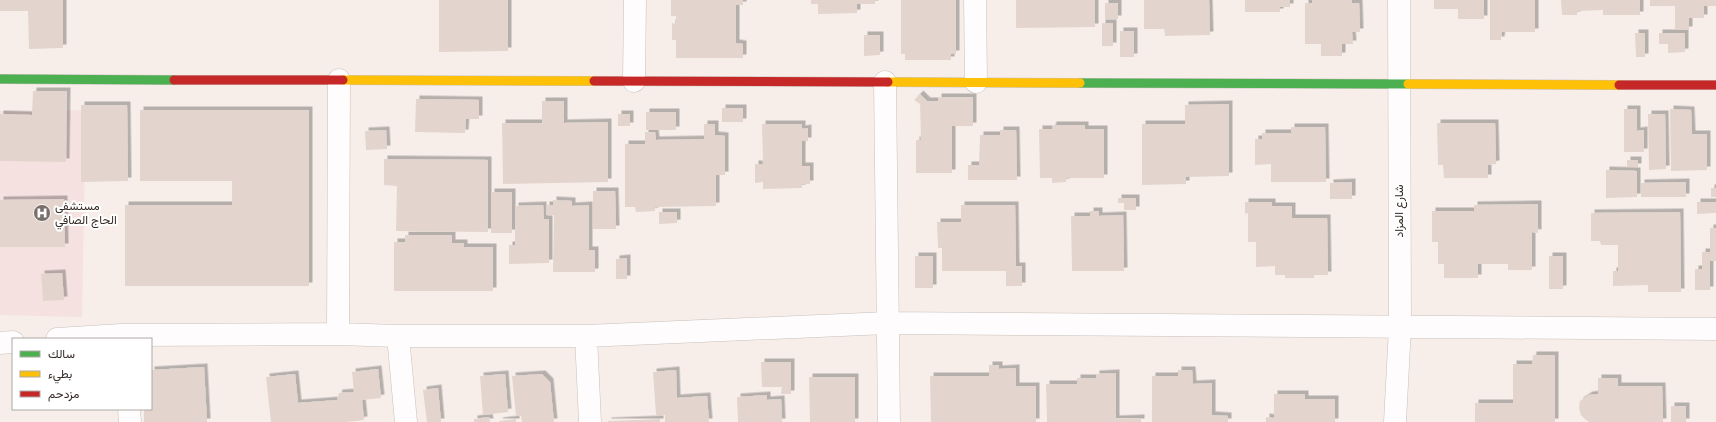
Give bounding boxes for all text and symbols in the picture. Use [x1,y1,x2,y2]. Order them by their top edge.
street label: شارع المزاد [1391,185,1408,237]
place label: مستشفى الحاج الصافي [55,198,117,230]
hospital icon: مستشفى الحاج الصافي [32,203,52,223]
legend [12,338,152,410]
text: سالك [48,346,75,361]
text: بطيء [48,366,72,384]
text: مزدحم [48,386,79,402]

